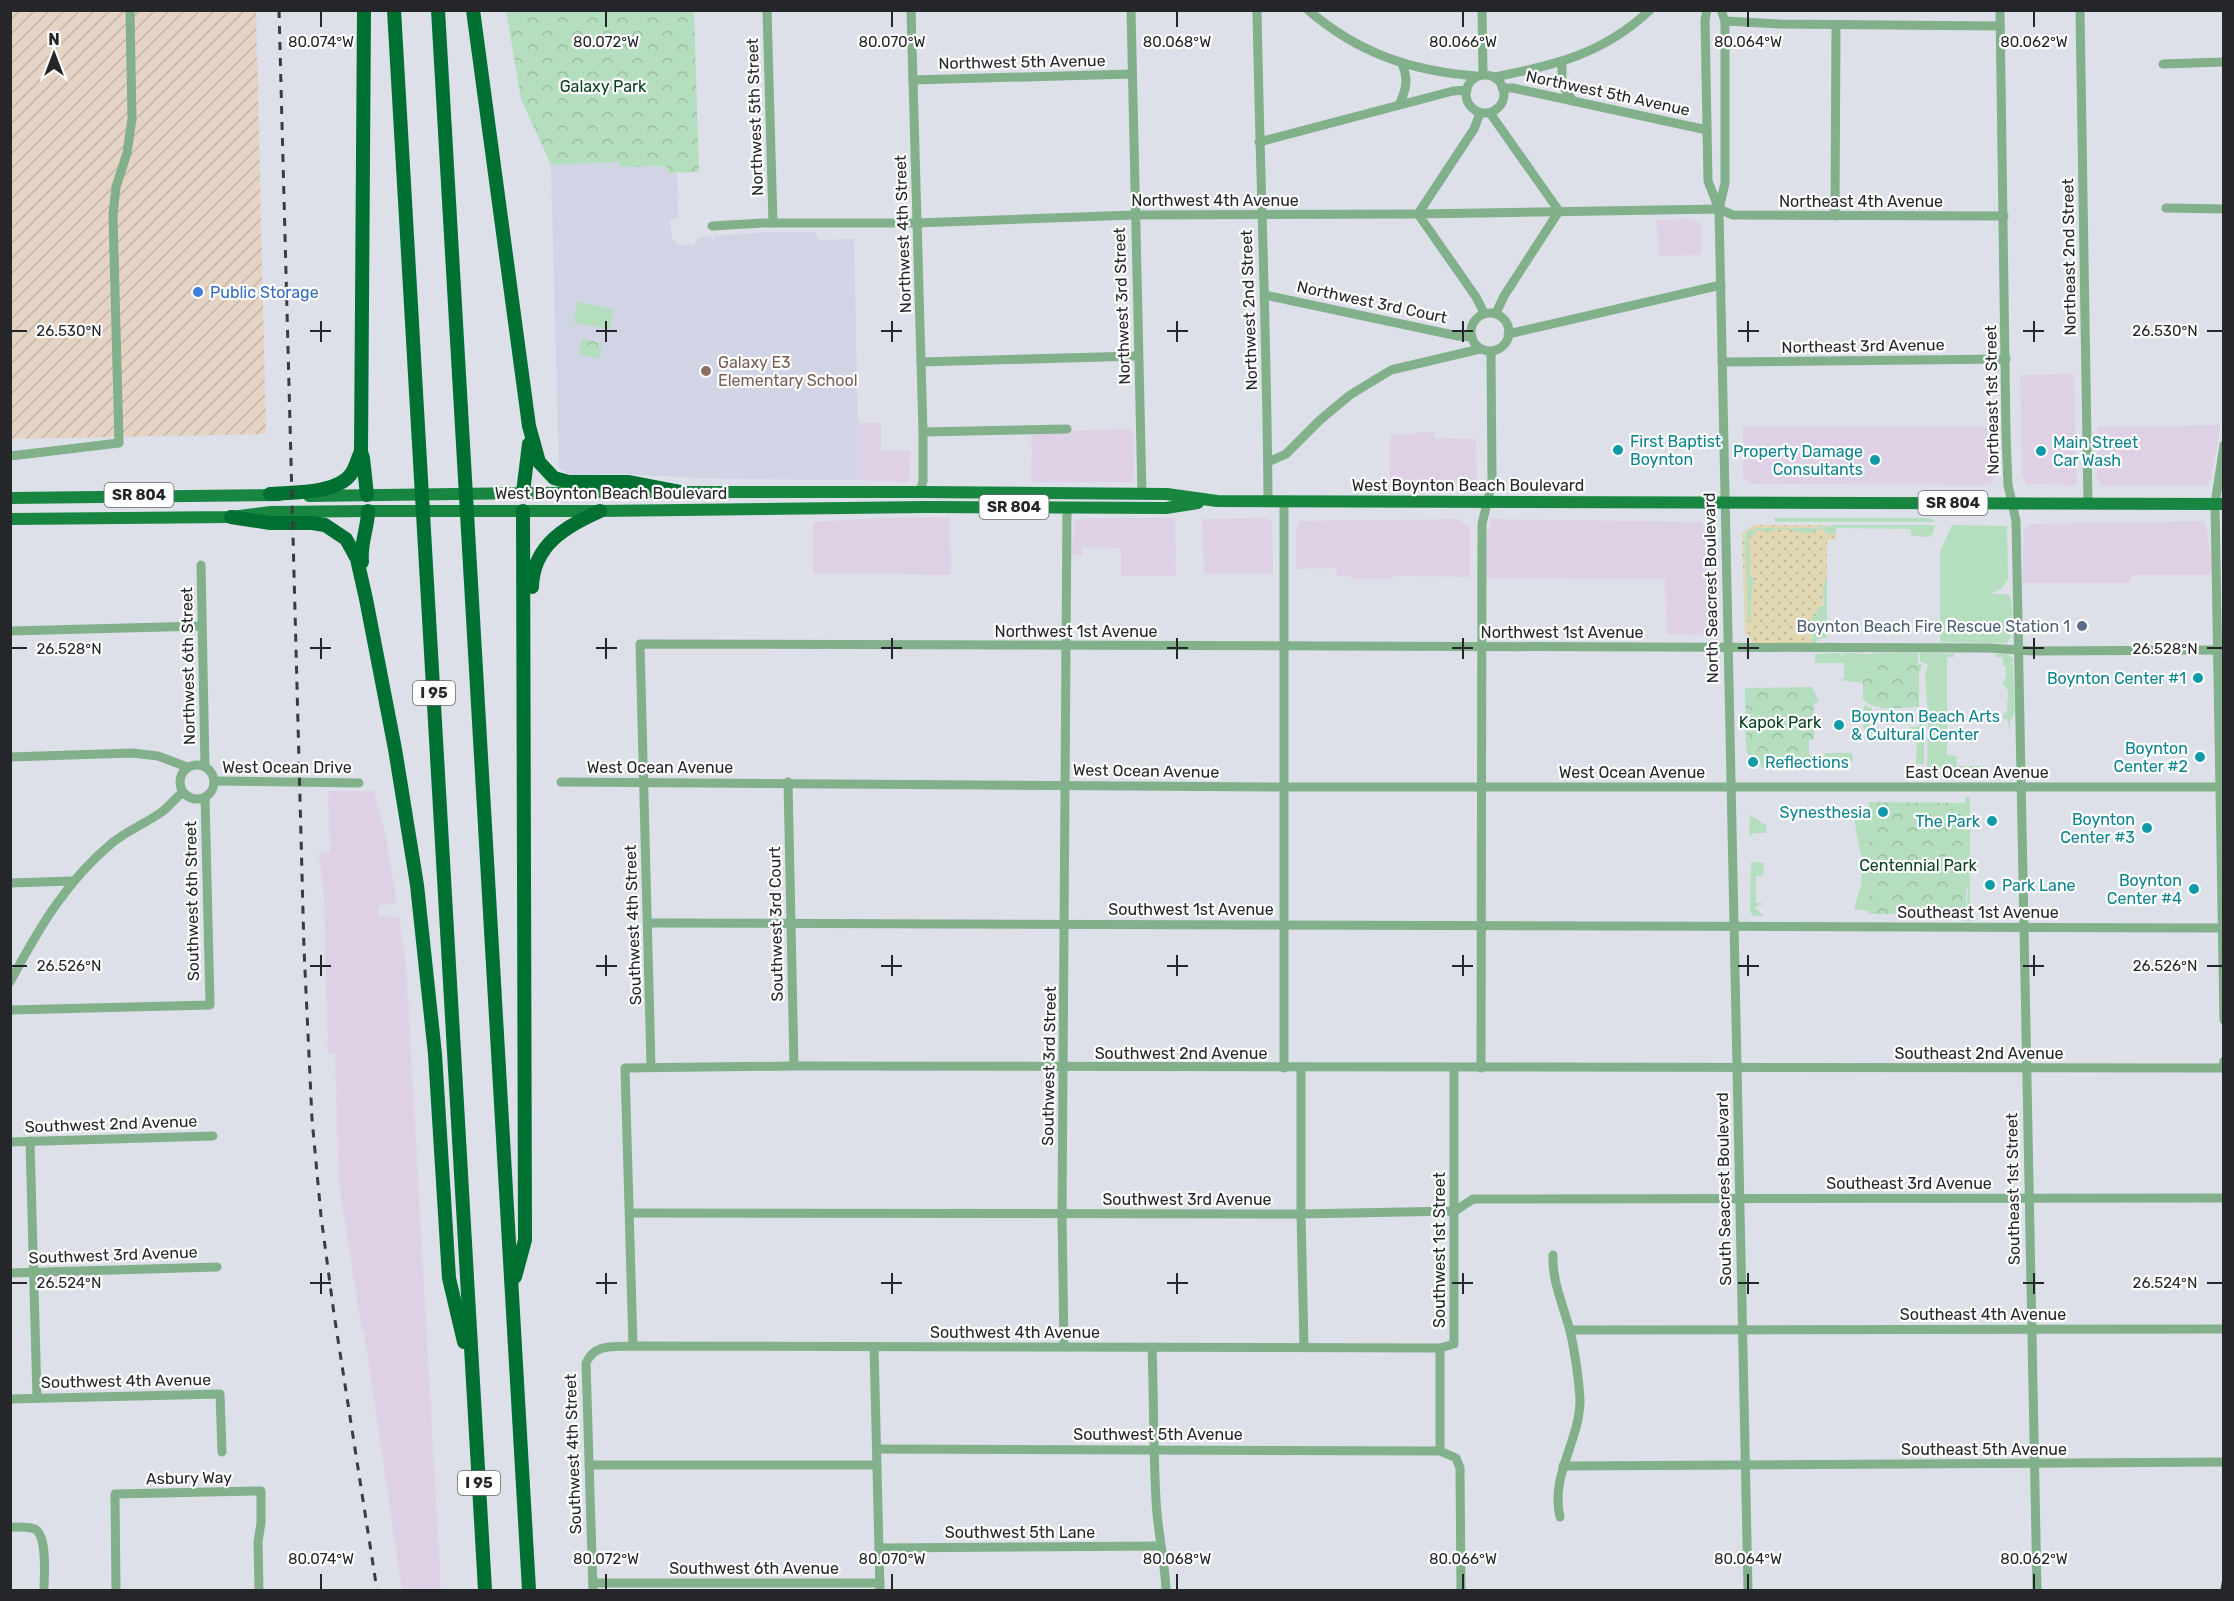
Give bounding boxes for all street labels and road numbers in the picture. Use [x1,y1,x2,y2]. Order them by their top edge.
street label: Northwest 5th Street [743,38,767,196]
street label: Northwest 5th Avenue [938,51,1106,73]
street label: Northwest 5th Avenue [1524,66,1692,120]
street label: Northwest 4th Street [891,155,915,313]
street label: Northeast 2nd Street [2058,178,2080,336]
street label: Northwest 4th Avenue [1131,191,1299,210]
street label: Northeast 4th Avenue [1779,192,1943,211]
street label: Northwest 3rd Street [1110,227,1134,385]
street label: Northwest 2nd Street [1237,229,1261,391]
street label: Northwest 3rd Court [1295,277,1449,327]
street label: Northeast 1st Street [1981,325,2003,475]
street label: Northeast 3rd Avenue [1781,335,1945,357]
street label: West Boynton Beach Boulevard [1352,476,1584,495]
road number: SR 804 [104,483,174,507]
street label: West Boynton Beach Boulevard [495,484,727,503]
road number: SR 804 [1918,491,1988,515]
street label: North Seacrest Boulevard [1700,492,1722,684]
road number: SR 804 [980,495,1048,519]
street label: Northwest 6th Street [177,587,199,745]
street label: Northwest 1st Avenue [995,622,1158,641]
street label: Northwest 1st Avenue [1481,623,1644,642]
road number: I 95 [413,681,455,705]
street label: West Ocean Drive [222,758,352,777]
street label: West Ocean Avenue [587,758,733,777]
street label: West Ocean Avenue [1073,760,1219,782]
street label: West Ocean Avenue [1559,763,1705,782]
street label: East Ocean Avenue [1905,763,2049,782]
street label: Southwest 6th Street [181,821,203,981]
street label: Southwest 4th Street [621,844,645,1006]
street label: Southwest 3rd Court [765,846,787,1002]
street label: Southwest 1st Avenue [1108,900,1274,919]
street label: Southeast 1st Avenue [1897,903,2059,922]
street label: Southwest 3rd Street [1038,986,1060,1146]
street label: Southwest 2nd Avenue [1095,1044,1267,1063]
street label: Southeast 2nd Avenue [1894,1044,2064,1063]
street label: South Seacrest Boulevard [1713,1092,1735,1286]
street label: Southwest 2nd Avenue [24,1111,198,1137]
street label: Southeast 1st Street [2002,1113,2024,1265]
street label: Southwest 1st Street [1430,1172,1449,1328]
street label: Southeast 3rd Avenue [1826,1174,1992,1193]
street label: Southwest 3rd Avenue [1102,1190,1272,1209]
street label: Southwest 3rd Avenue [28,1243,198,1267]
street label: Southeast 4th Avenue [1900,1305,2066,1324]
street label: Southwest 4th Avenue [930,1323,1100,1342]
street label: Southwest 4th Avenue [41,1370,211,1392]
street label: Southwest 4th Street [561,1373,585,1535]
street label: Southwest 5th Avenue [1073,1425,1243,1444]
street label: Southeast 5th Avenue [1901,1440,2067,1459]
street label: Asbury Way [146,1468,232,1488]
road number: I 95 [458,1471,500,1495]
street label: Southwest 5th Lane [945,1523,1095,1542]
street label: Southwest 6th Avenue [669,1559,839,1578]

